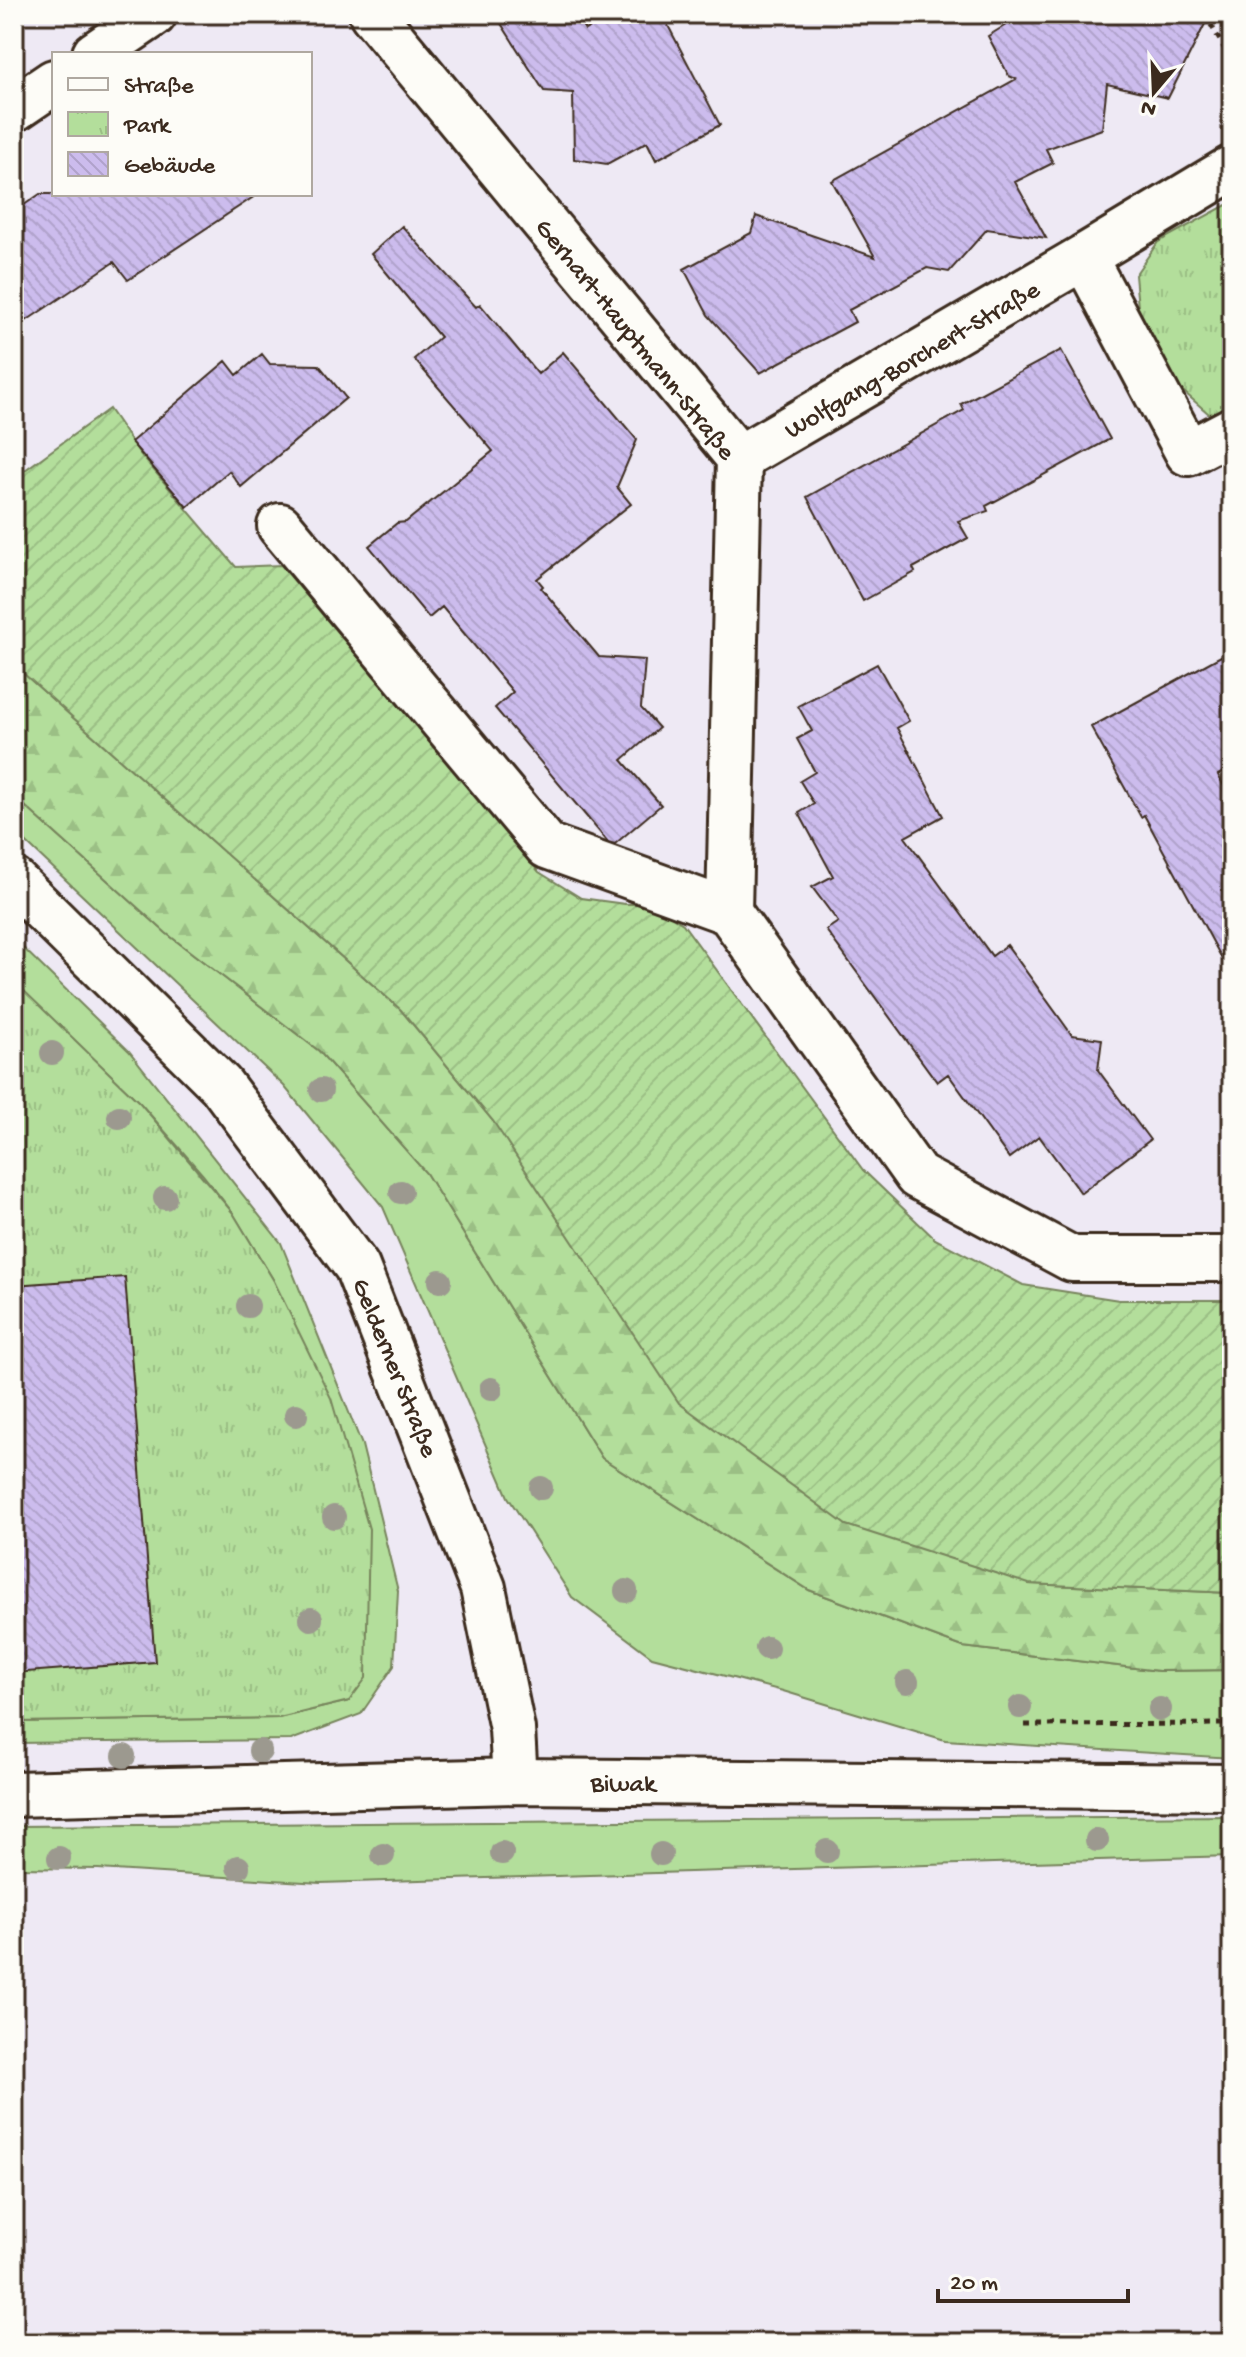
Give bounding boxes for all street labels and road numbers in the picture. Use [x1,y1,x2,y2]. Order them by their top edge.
street label: Gerhart-Hauptmann-Straße [527,214,741,468]
street label: Wolfgang-Borchert-Straße [780,276,1047,448]
street label: Gelderner Straße [343,1275,443,1463]
street label: Biwak [589,1771,658,1802]

